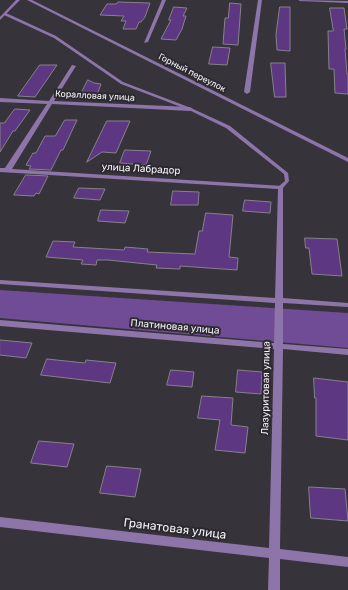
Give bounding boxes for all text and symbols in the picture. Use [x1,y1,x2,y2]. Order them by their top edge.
street label: Горный переулок [157,51,227,95]
street label: Коралловая улица [55,89,135,103]
street label: улица Лабрадор [101,161,181,177]
street label: Платиновая улица [130,317,220,337]
street label: Лазуритовая улица [259,341,273,435]
street label: Гранатовая улица [123,516,227,542]

